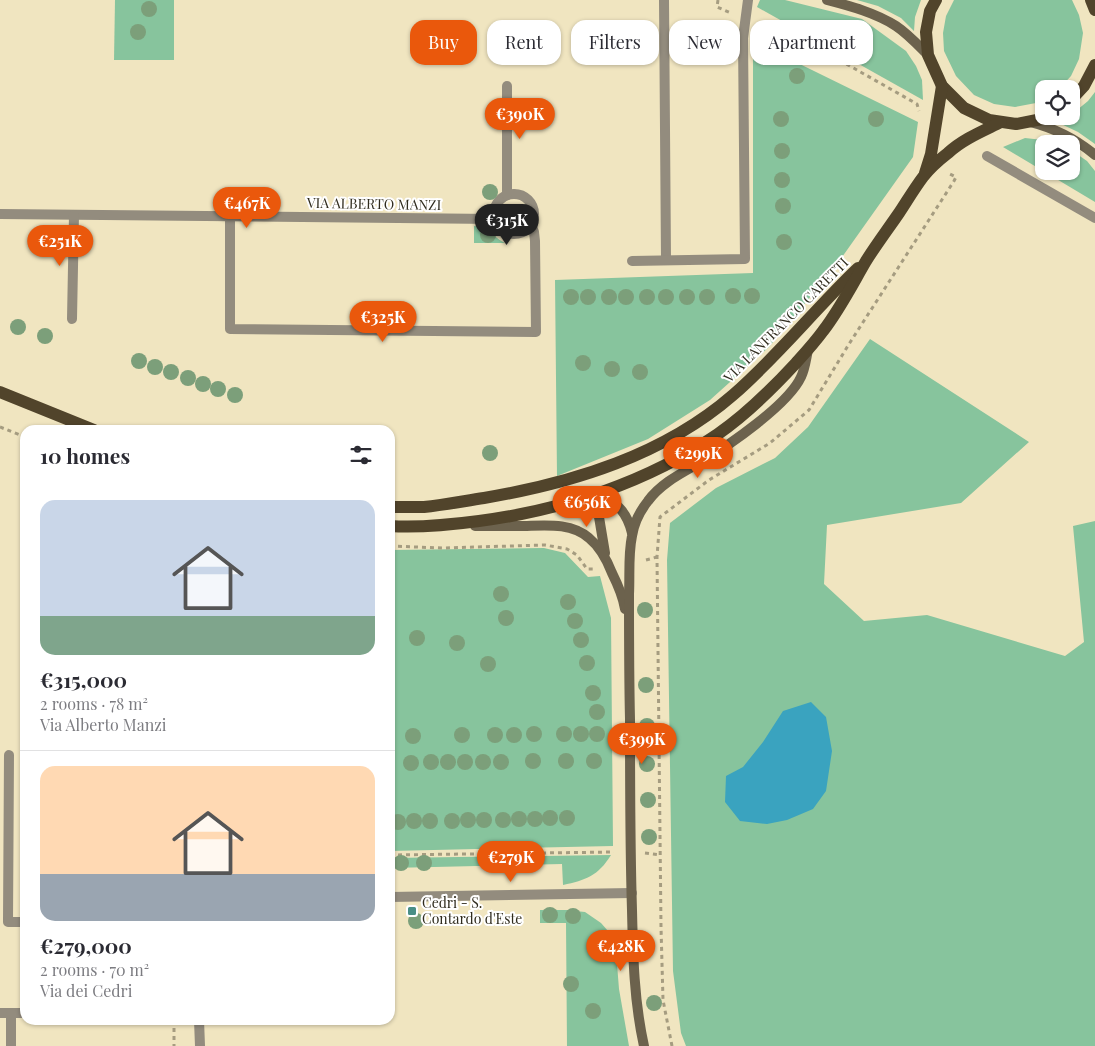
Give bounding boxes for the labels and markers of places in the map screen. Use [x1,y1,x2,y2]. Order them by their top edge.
pin: €390K [485,98,555,140]
pin: €467K [212,186,282,229]
pin: €315K [472,204,542,246]
pin: €251K [25,224,95,267]
pin: €325K [348,300,418,343]
pin: €299K [663,436,733,479]
pin: €656K [552,486,622,528]
pin: €399K [607,722,677,765]
pin: €279K [476,840,546,883]
place label: Cedri - S. Contardo d'Este [422,893,522,928]
marker: Cedri - S. Contardo d'Este [406,905,418,917]
pin: €428K [586,930,656,972]

